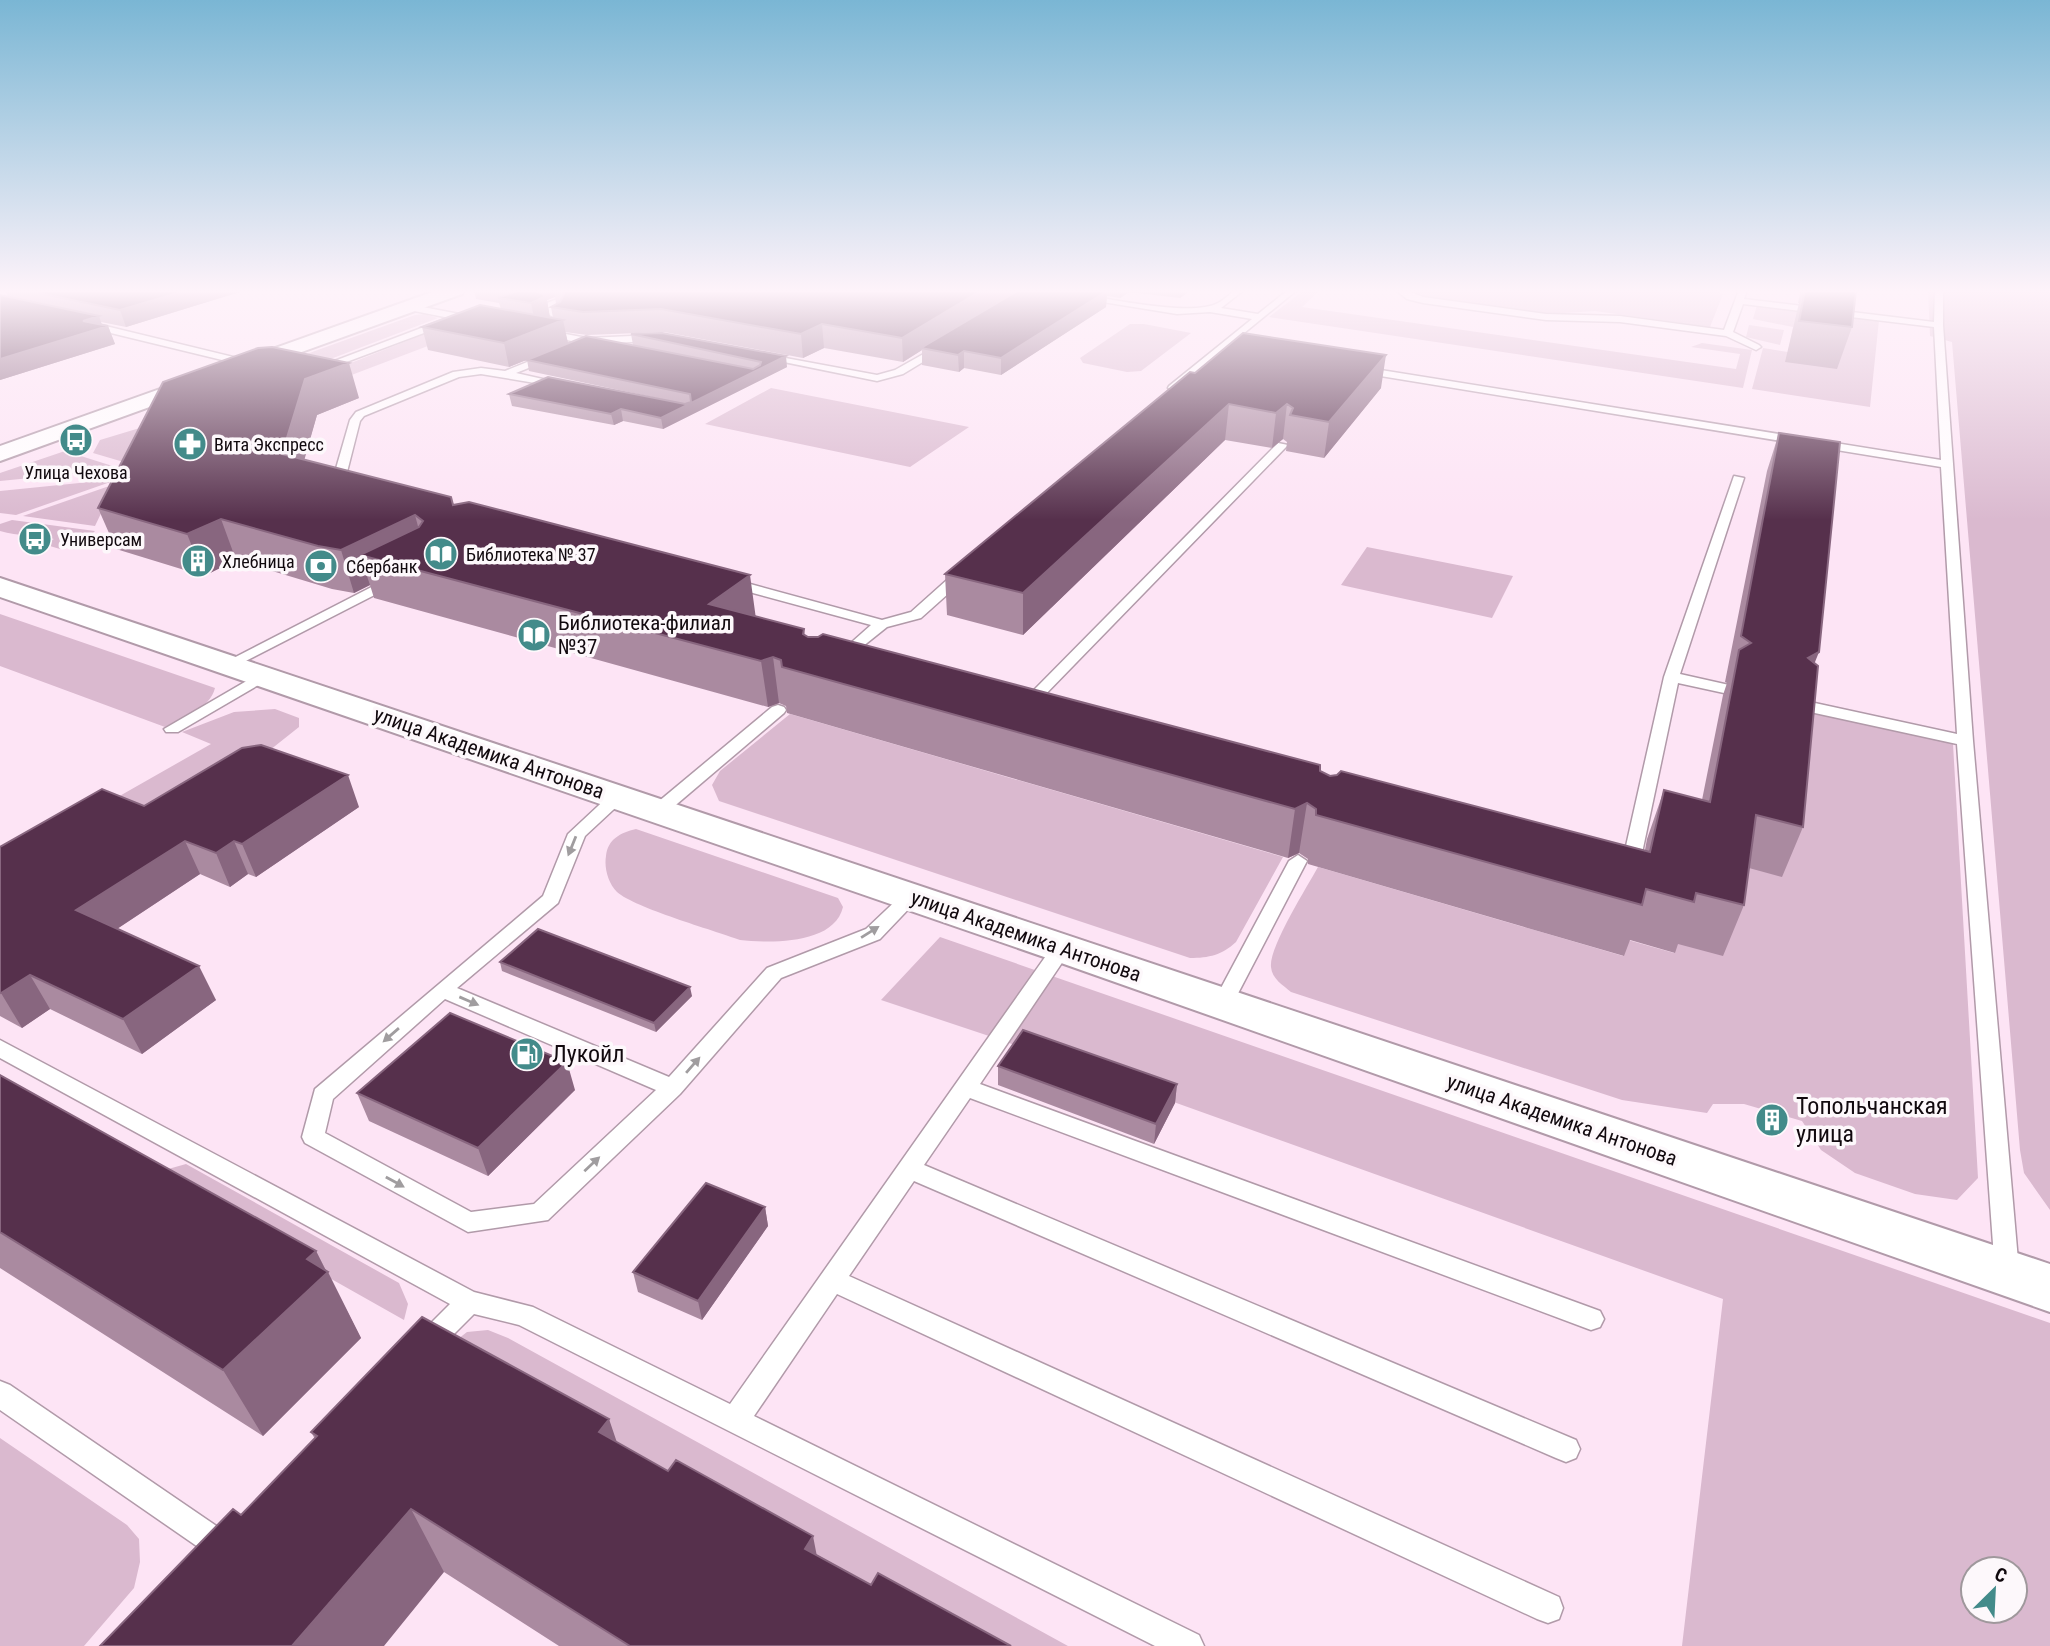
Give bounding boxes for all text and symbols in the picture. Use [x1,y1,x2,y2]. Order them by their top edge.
bus stop icon: Улица Чехова [57,421,95,459]
pharmacy icon: Вита Экспресс [171,425,209,463]
place label: Вита Экспресс [214,434,324,455]
place label: Улица Чехова [24,462,128,483]
bus stop icon: Универсам [16,520,54,558]
place label: Универсам [60,529,142,550]
library icon: Библиотека № 37 [422,535,460,573]
building icon: Хлебница [179,542,217,580]
place label: Библиотека № 37 [466,544,596,565]
bank icon: Сбербанк [302,547,340,585]
place label: Хлебница [222,551,295,572]
place label: Сбербанк [346,556,418,577]
place label: Библиотека-филиал №37 [558,611,732,659]
library icon: Библиотека-филиал №37 [515,616,553,654]
street label: улица Академика Антонова [371,702,607,804]
one-way arrow [566,836,577,857]
street label: улица Академика Антонова [908,885,1144,987]
one-way arrow [860,926,880,939]
one-way arrow [459,996,480,1007]
one-way arrow [382,1027,400,1043]
fuel station icon: Лукойл [508,1035,546,1073]
place label: Лукойл [552,1040,625,1068]
one-way arrow [685,1056,701,1074]
street label: улица Академика Антонова [1444,1069,1680,1171]
place label: Топольчанская улица [1796,1092,1948,1148]
building icon: Топольчанская улица [1753,1101,1791,1139]
one-way arrow [583,1156,600,1172]
one-way arrow [385,1175,405,1187]
north arrow [1959,1555,2029,1625]
text: С [1991,1562,2010,1588]

